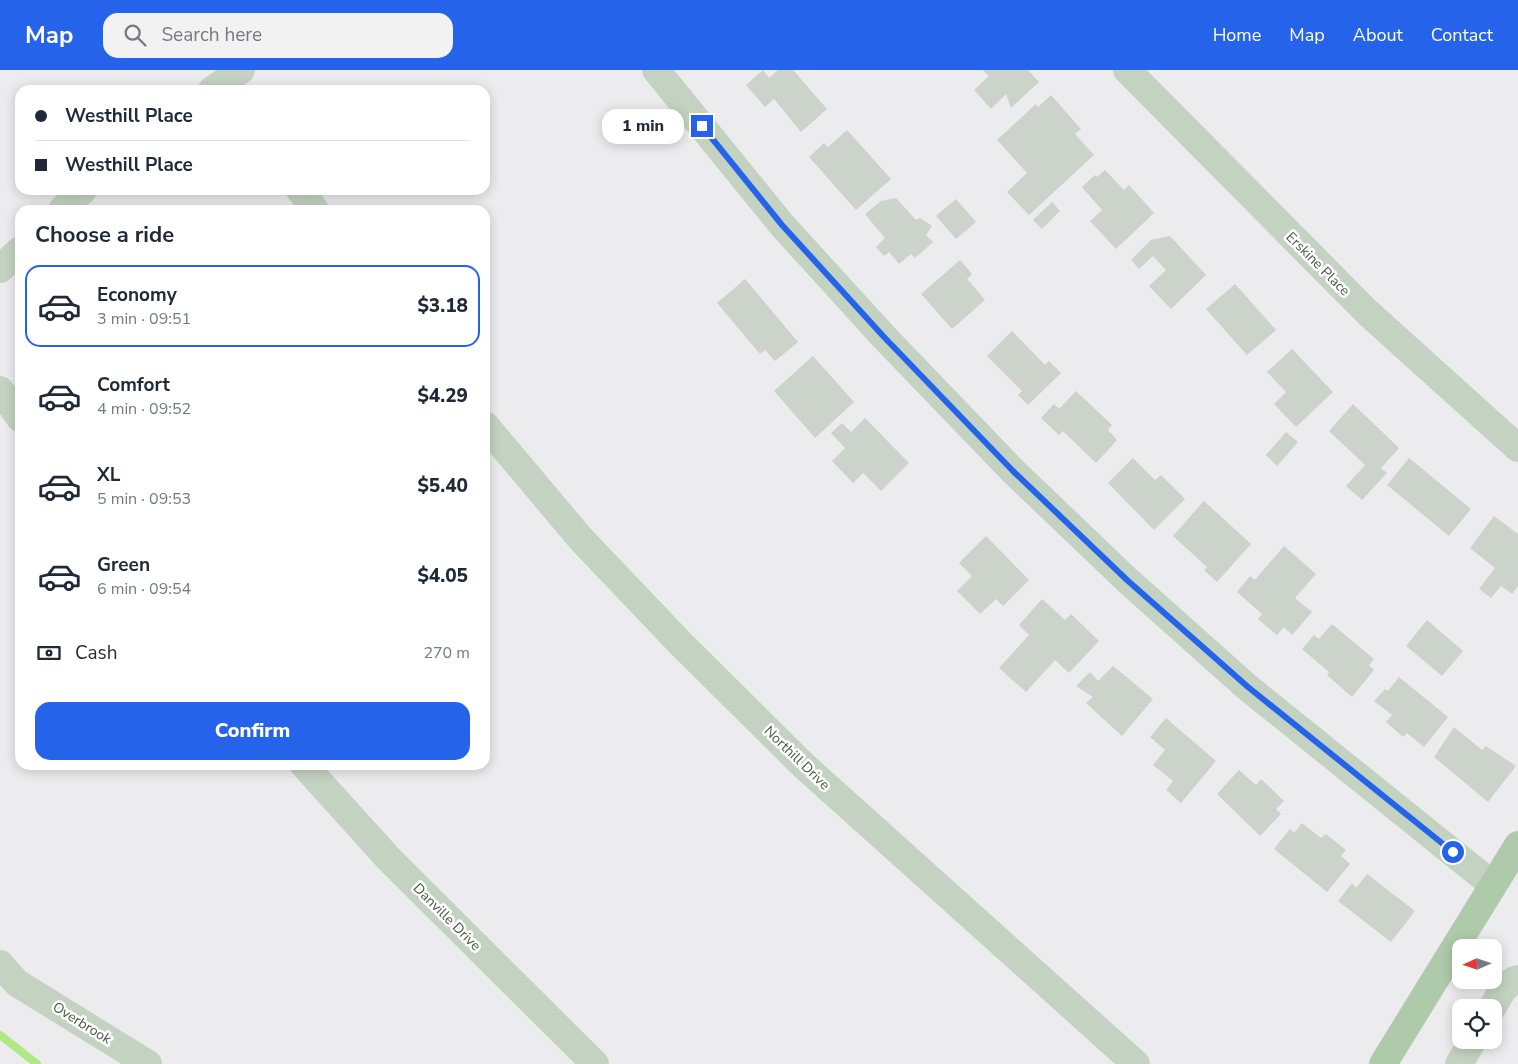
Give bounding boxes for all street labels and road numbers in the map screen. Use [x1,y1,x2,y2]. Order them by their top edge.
street label: Erskine Place [1282,228,1354,300]
street label: Northill Drive [760,722,834,794]
street label: Danville Drive [409,879,485,955]
street label: Overbrook [49,997,116,1049]

